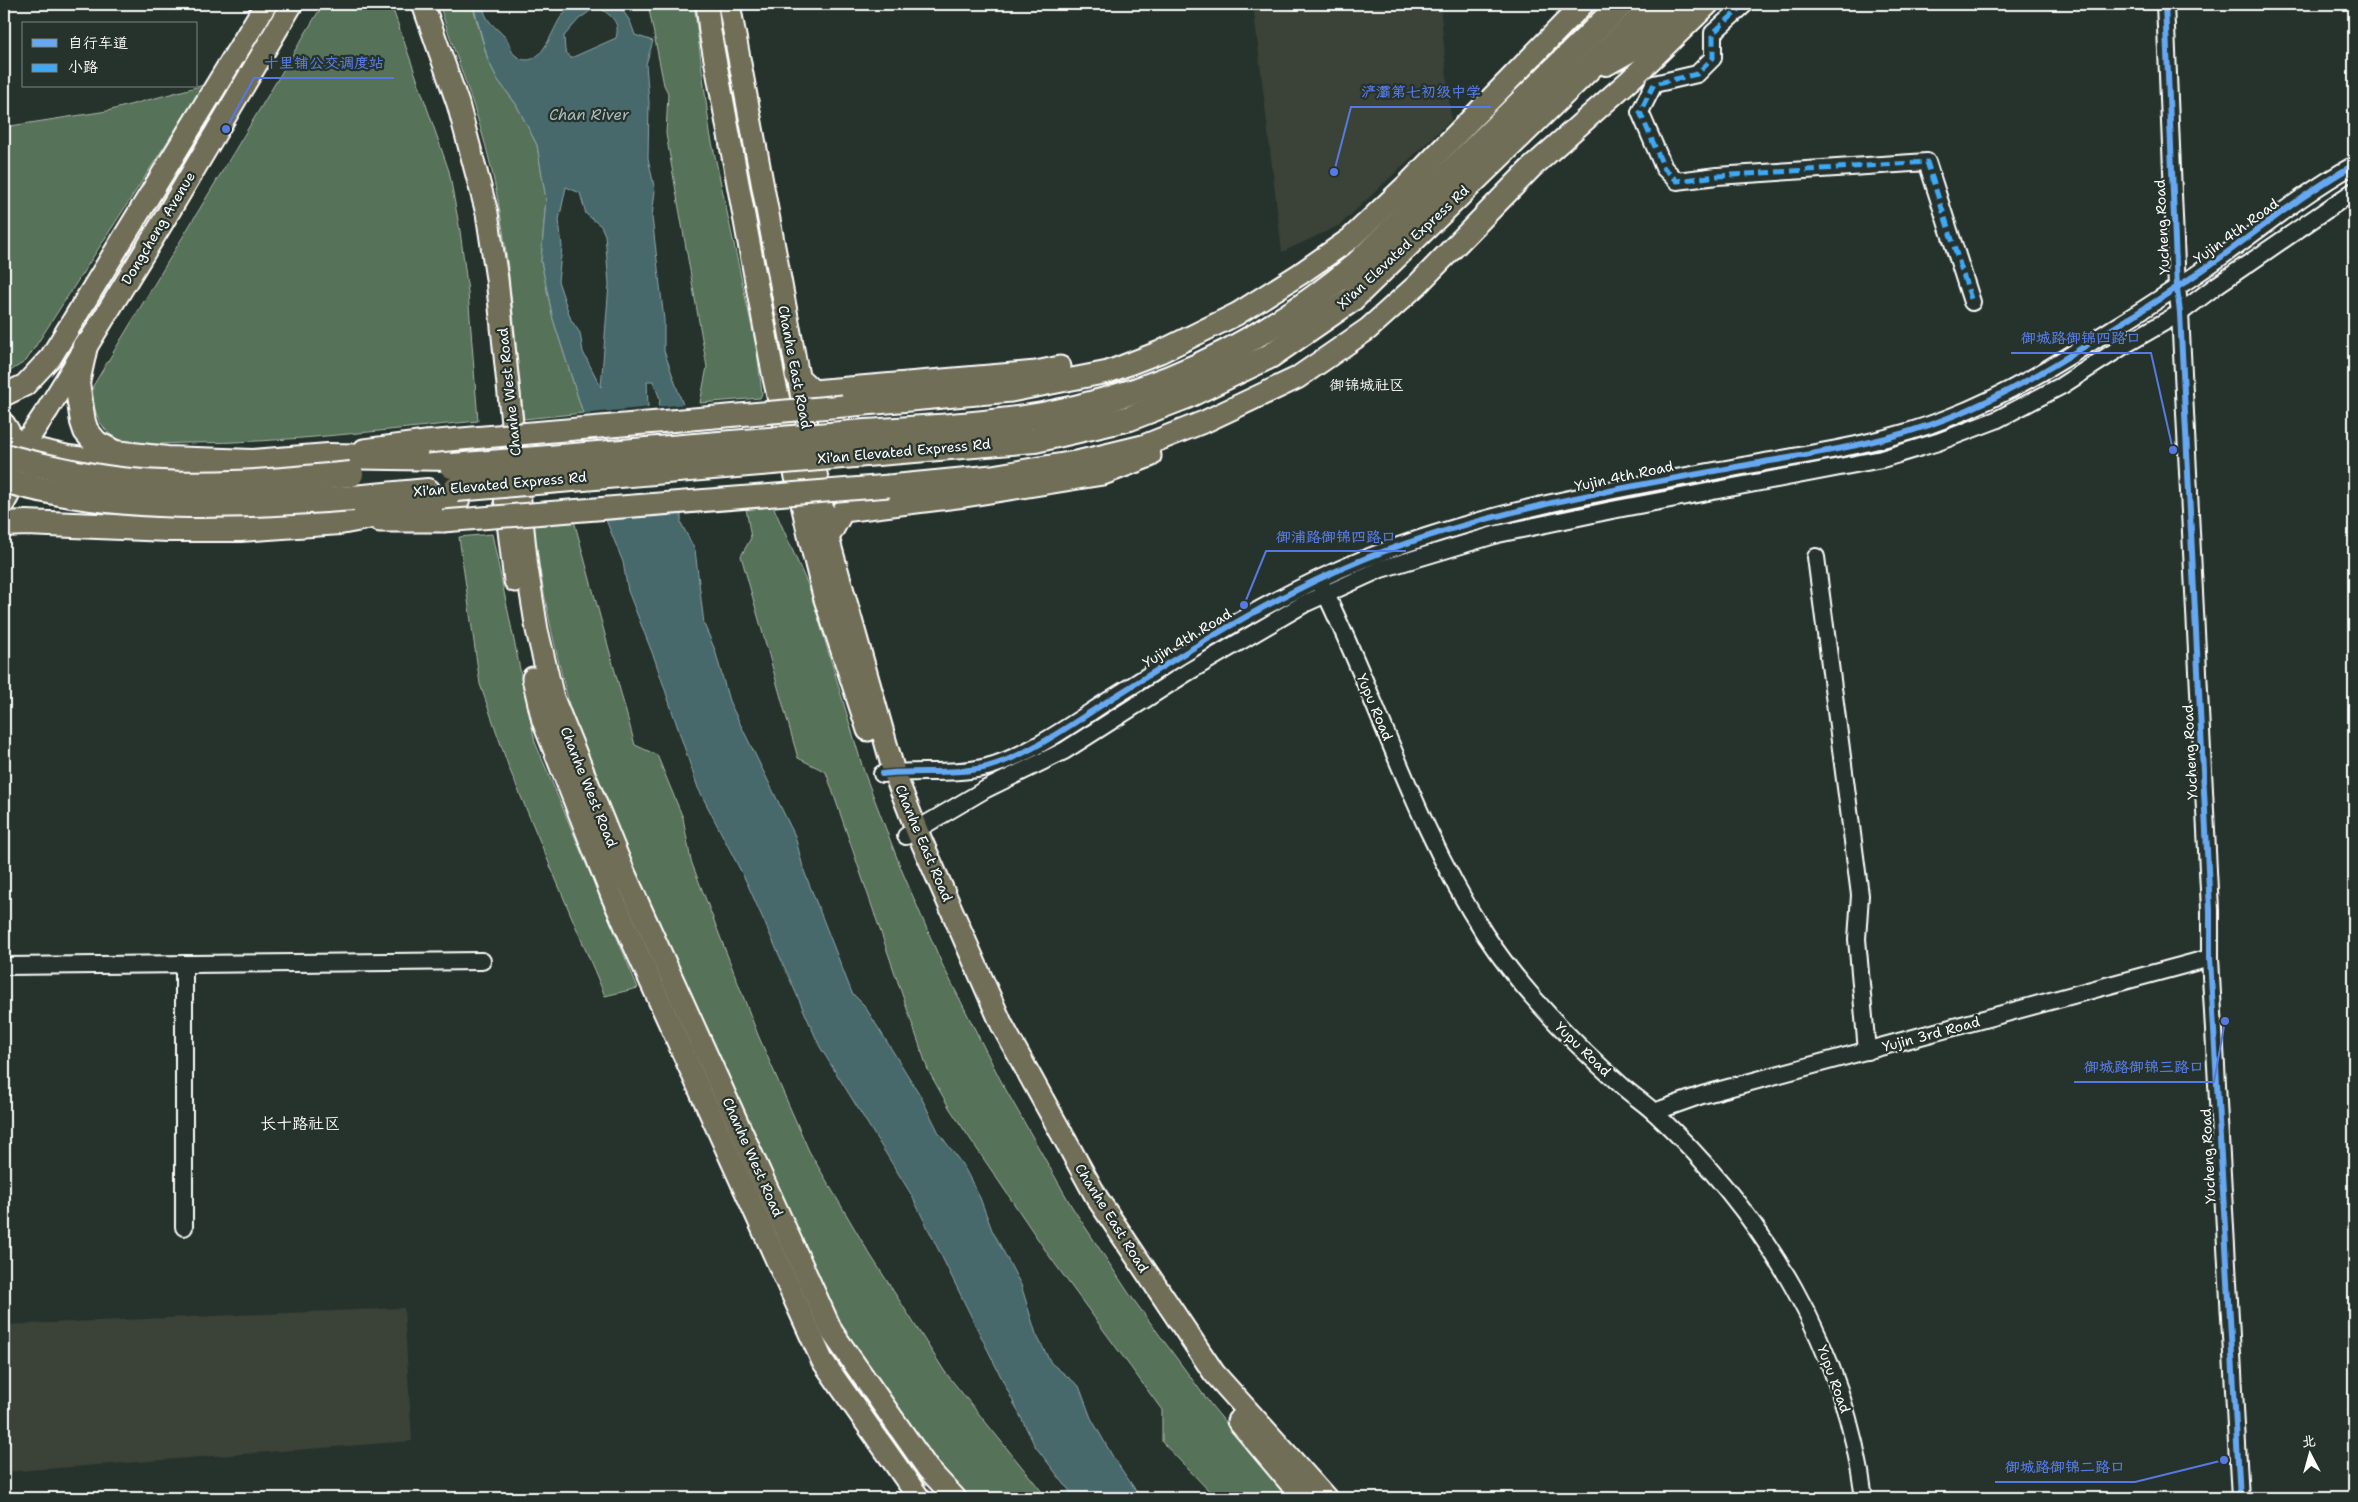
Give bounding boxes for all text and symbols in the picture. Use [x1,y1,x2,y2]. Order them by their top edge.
legend [22,22,198,88]
text: 自行车道 [68,33,128,53]
callout: 十里铺公交调度站 [254,48,394,78]
text: 十里铺公交调度站 [264,53,384,73]
text: 小路 [68,57,98,77]
callout: 浐灞第七初级中学 [1351,77,1491,107]
text: 浐灞第七初级中学 [1361,82,1481,102]
water label: Chan River [549,105,630,125]
street label: Dongcheng Avenue [117,168,199,288]
street label: Yucheng Road [2151,179,2173,275]
street label: Xi'an Elevated Express Rd [1333,181,1473,313]
street label: Yujin 4th Road [2190,194,2282,268]
street label: Chanhe East Road [774,304,816,430]
callout: 御城路御锦四路口 [2011,323,2151,353]
street label: Chanhe West Road [493,327,525,457]
text: 御城路御锦四路口 [2020,328,2141,348]
district label: 御锦城社区 [1329,375,1405,395]
street label: Xi'an Elevated Express Rd [817,434,991,468]
street label: Yujin 4th Road [1573,457,1675,495]
street label: Xi'an Elevated Express Rd [413,467,587,501]
callout: 御浦路御锦四路口 [1266,521,1406,551]
text: 御浦路御锦四路口 [1275,527,1396,547]
street label: Yujin 4th Road [1139,604,1235,672]
street label: Yupu Road [1353,671,1397,743]
street label: Yucheng Road [2179,704,2201,800]
street label: Chanhe West Road [557,724,622,850]
street label: Chanhe East Road [891,782,957,904]
street label: Yujin 3rd Road [1880,1012,1982,1056]
street label: Yupu Road [1551,1018,1615,1080]
callout: 御城路御锦三路口 [2074,1052,2214,1082]
text: 御城路御锦三路口 [2083,1057,2204,1077]
street label: Chanhe West Road [719,1095,787,1220]
street label: Yucheng Road [2197,1108,2219,1204]
district label: 长十路社区 [260,1113,340,1134]
street label: Chanhe East Road [1071,1160,1153,1276]
street label: Yupu Road [1813,1342,1855,1416]
north arrow [2286,1430,2336,1480]
text: 北 [2301,1431,2317,1451]
callout: 御城路御锦二路口 [1995,1452,2135,1482]
text: 御城路御锦二路口 [2004,1457,2125,1477]

